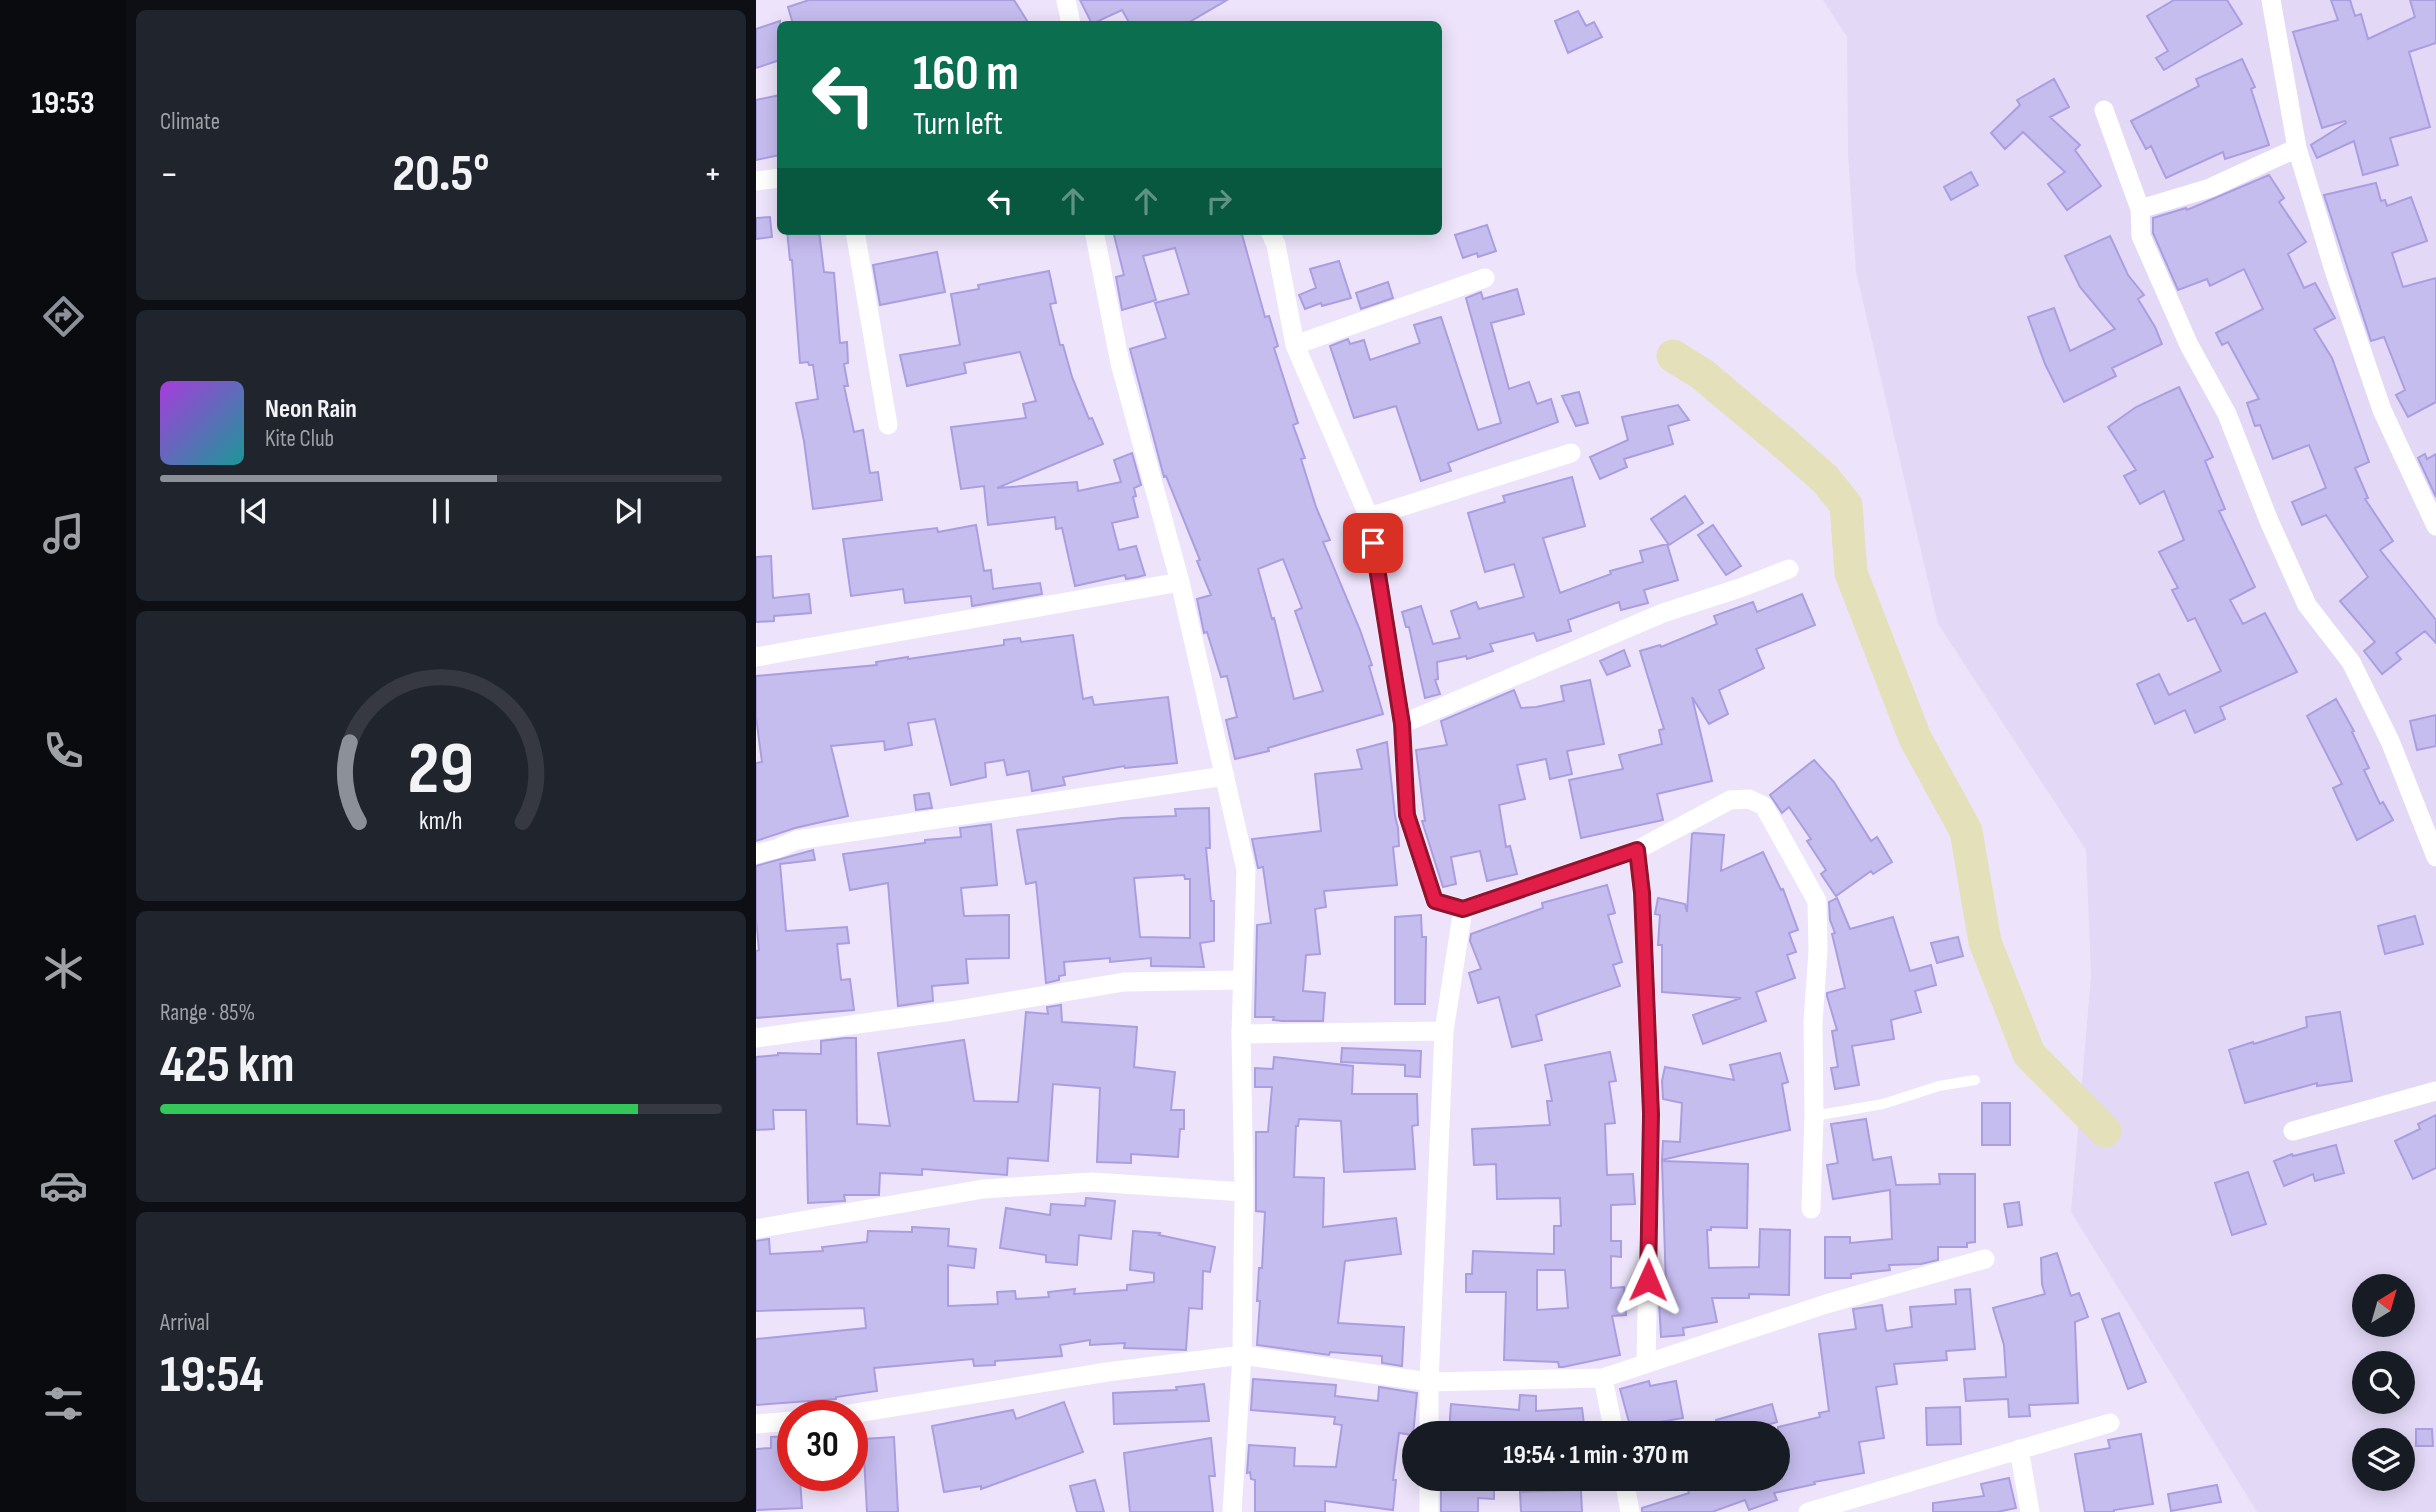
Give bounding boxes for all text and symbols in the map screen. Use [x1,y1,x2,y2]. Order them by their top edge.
text: 160 m [913,45,1019,104]
icon: left [798,49,889,140]
text: 19:53 [31,84,95,123]
text: Turn left [913,105,1003,144]
text: Climate [160,108,220,136]
text: 20.5° [392,143,490,206]
text: − [160,152,179,197]
text: + [703,152,722,197]
icon: left [981,182,1019,220]
icon: ahead [1054,182,1092,220]
icon: ahead [1127,182,1165,220]
icon: right [1200,182,1238,220]
icon: directions [39,292,88,341]
text: Neon Rain [265,394,357,425]
text: Kite Club [265,425,334,453]
icon: previous [235,492,273,530]
icon: pause [422,492,460,530]
icon: next [609,492,647,530]
icon: music [39,509,88,558]
pin [1343,513,1403,573]
icon: arrive [1354,524,1392,562]
icon: phone [39,726,88,775]
text: 29 [408,726,474,814]
text: km/h [419,806,463,837]
icon: climate [39,944,88,993]
text: Range · 85% [160,999,255,1027]
text: 425 km [160,1034,294,1097]
icon: car [39,1161,88,1210]
position arrow [1611,1243,1685,1317]
north arrow [2352,1274,2415,1337]
map controls [2352,1274,2415,1491]
text: Arrival [160,1309,209,1337]
text: 19:54 [160,1344,264,1407]
button: search [2352,1351,2415,1414]
icon: filters [39,1379,88,1428]
speed limit sign: 30 [777,1400,868,1491]
button: layers [2352,1428,2415,1491]
text: 19:54 · 1 min · 370 m [1503,1440,1689,1471]

